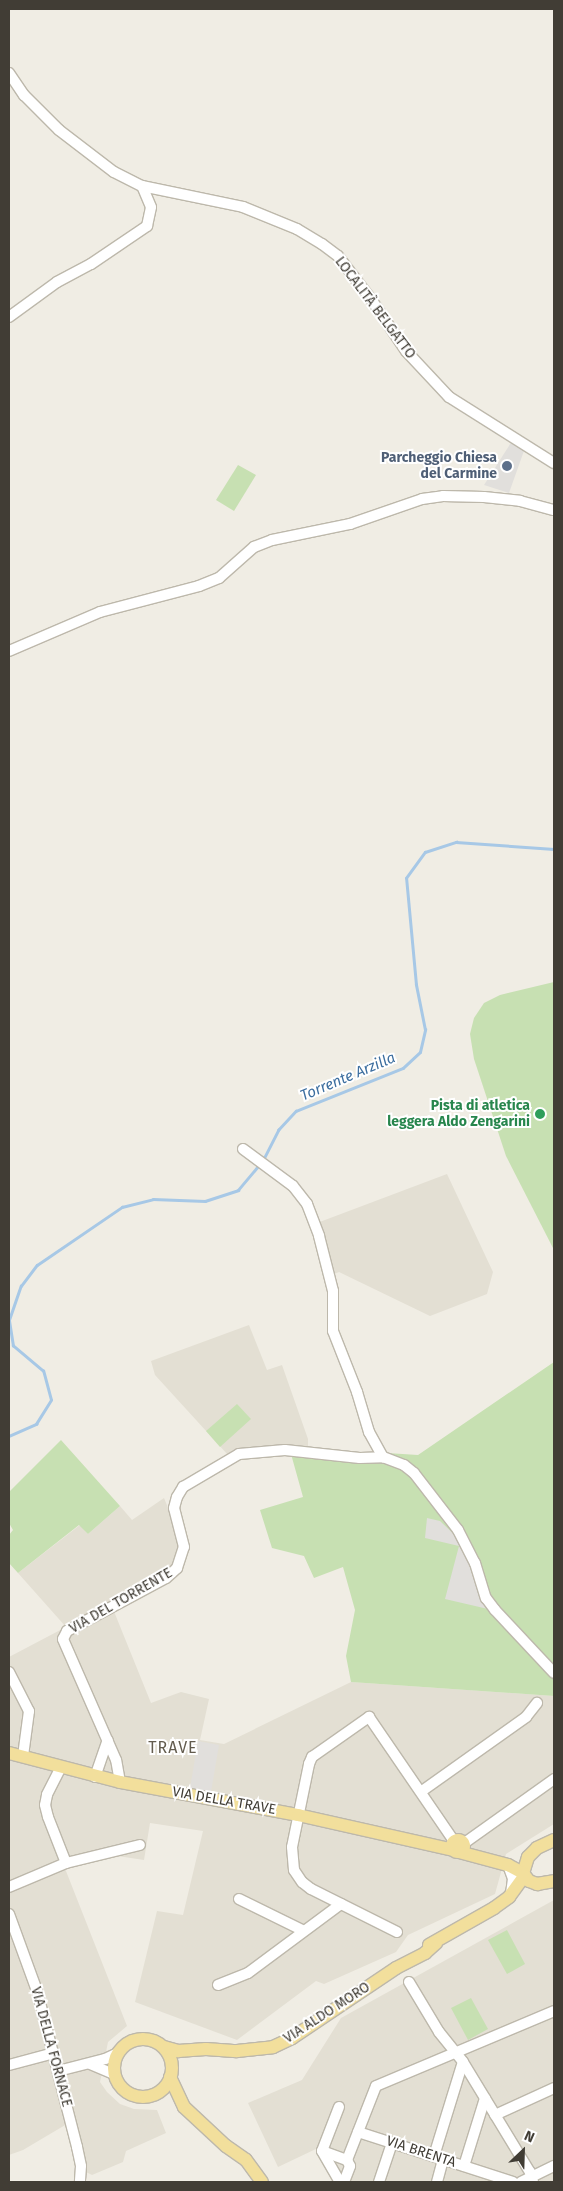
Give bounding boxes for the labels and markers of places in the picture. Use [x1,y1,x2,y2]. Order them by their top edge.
place label: Parcheggio Chiesa del Carmine [381,450,497,482]
marker: Parcheggio Chiesa del Carmine [501,460,513,472]
place label: Pista di atletica leggera Aldo Zengarini [387,1098,530,1130]
marker: Pista di atletica leggera Aldo Zengarini [534,1108,546,1120]

